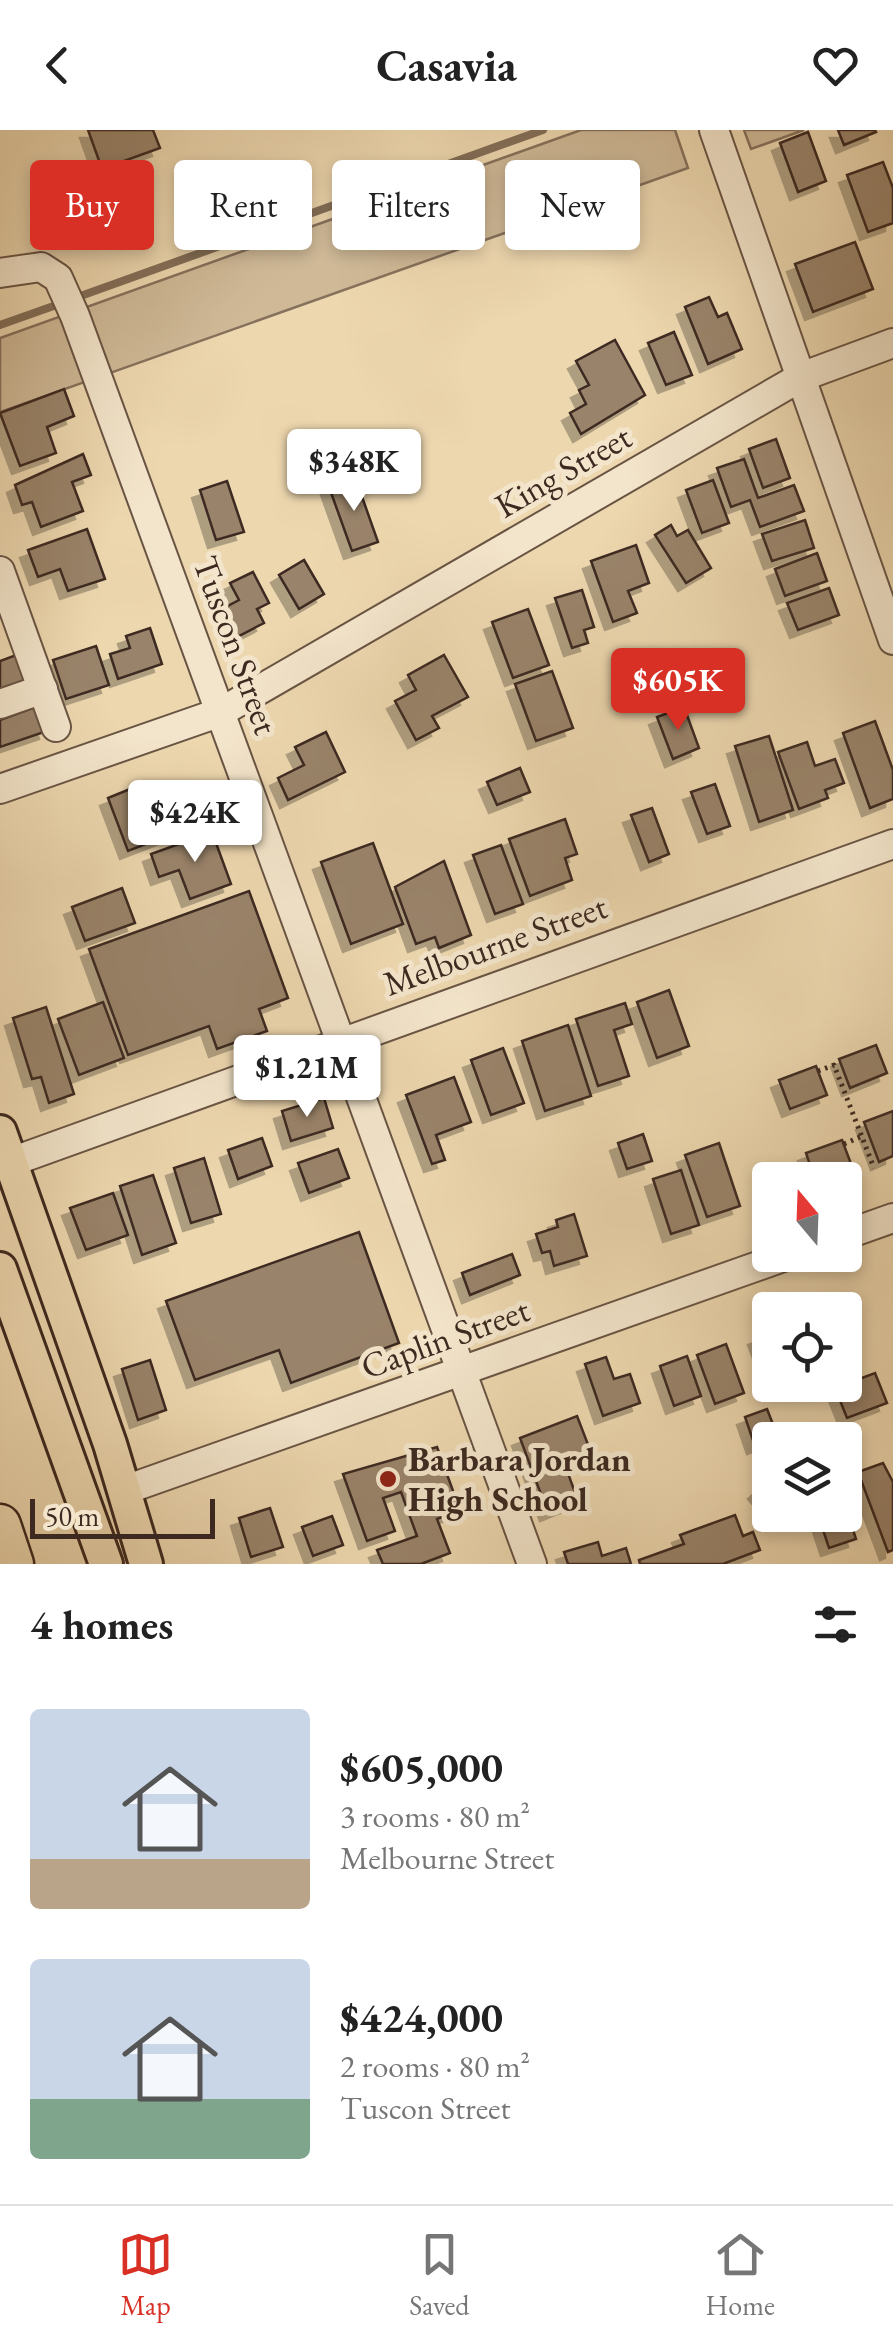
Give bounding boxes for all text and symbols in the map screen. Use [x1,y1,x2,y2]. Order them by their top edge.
text: Casavia [376,36,517,94]
icon: back [30,38,85,93]
icon: heart [808,38,863,93]
chip: Buy [30,160,154,250]
chip: Rent [174,160,312,250]
chip: Filters [332,160,485,250]
chip: New [505,160,640,250]
street label: King Street [487,414,639,528]
pin: $348K [284,429,424,514]
text: $348K [309,440,399,482]
street label: Tuscon Street [183,550,289,740]
pin: $605K [608,648,748,733]
text: $605K [633,659,723,701]
pin: $424K [125,780,265,865]
text: $424K [150,791,240,833]
street label: Melbourne Street [377,883,613,1006]
pin: $1.21M [226,1035,388,1120]
text: $1.21M [256,1046,358,1088]
north arrow [752,1162,862,1272]
map controls [752,1162,862,1532]
street label: Caplin Street [355,1286,535,1389]
button: locate [752,1292,862,1402]
button: layers [752,1422,862,1532]
place label: Barbara Jordan High School [408,1436,631,1521]
marker: Barbara Jordan High School [377,1468,399,1490]
scale bar [30,1494,215,1538]
text: 50 m [45,1498,99,1534]
text: 4 homes [30,1597,173,1652]
icon: filters [808,1597,863,1652]
text: $605,000 [340,1740,503,1795]
icon: home [110,1749,230,1869]
text: 3 rooms · 80 m² [340,1795,530,1837]
text: Melbourne Street [340,1837,554,1879]
text: $424,000 [340,1990,503,2045]
icon: home [110,1999,230,2119]
text: 2 rooms · 80 m² [340,2045,530,2087]
text: Tuscon Street [340,2087,510,2129]
tab: Map [118,2227,173,2323]
tab: Saved [409,2227,469,2323]
tab: Home [706,2227,775,2323]

